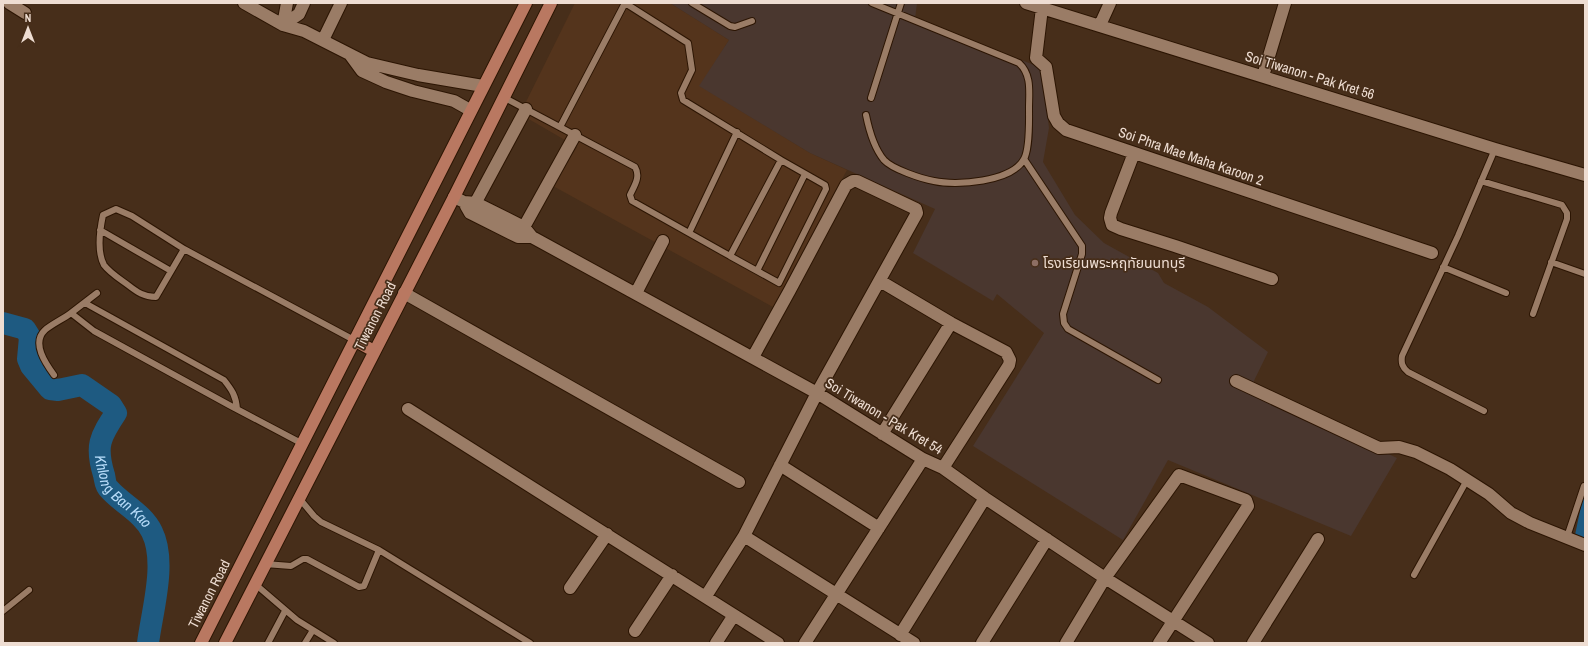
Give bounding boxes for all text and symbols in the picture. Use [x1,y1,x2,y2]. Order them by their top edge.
north arrow [8,8,48,48]
text: N [25,11,31,25]
street label: Soi Tiwanon - Pak Kret 56 [1243,47,1377,103]
street label: Soi Phra Mae Maha Karoon 2 [1116,123,1266,189]
place label: โรงเรียนพระหฤทัยนนทบุรี [1043,254,1185,272]
marker: โรงเรียนพระหฤทัยนนทบุรี [1030,258,1040,268]
street label: Tiwanon Road [350,279,400,353]
street label: Soi Tiwanon - Pak Kret 54 [822,374,947,459]
water label: Khlong Ban Kao [90,454,157,532]
street label: Tiwanon Road [184,557,234,631]

